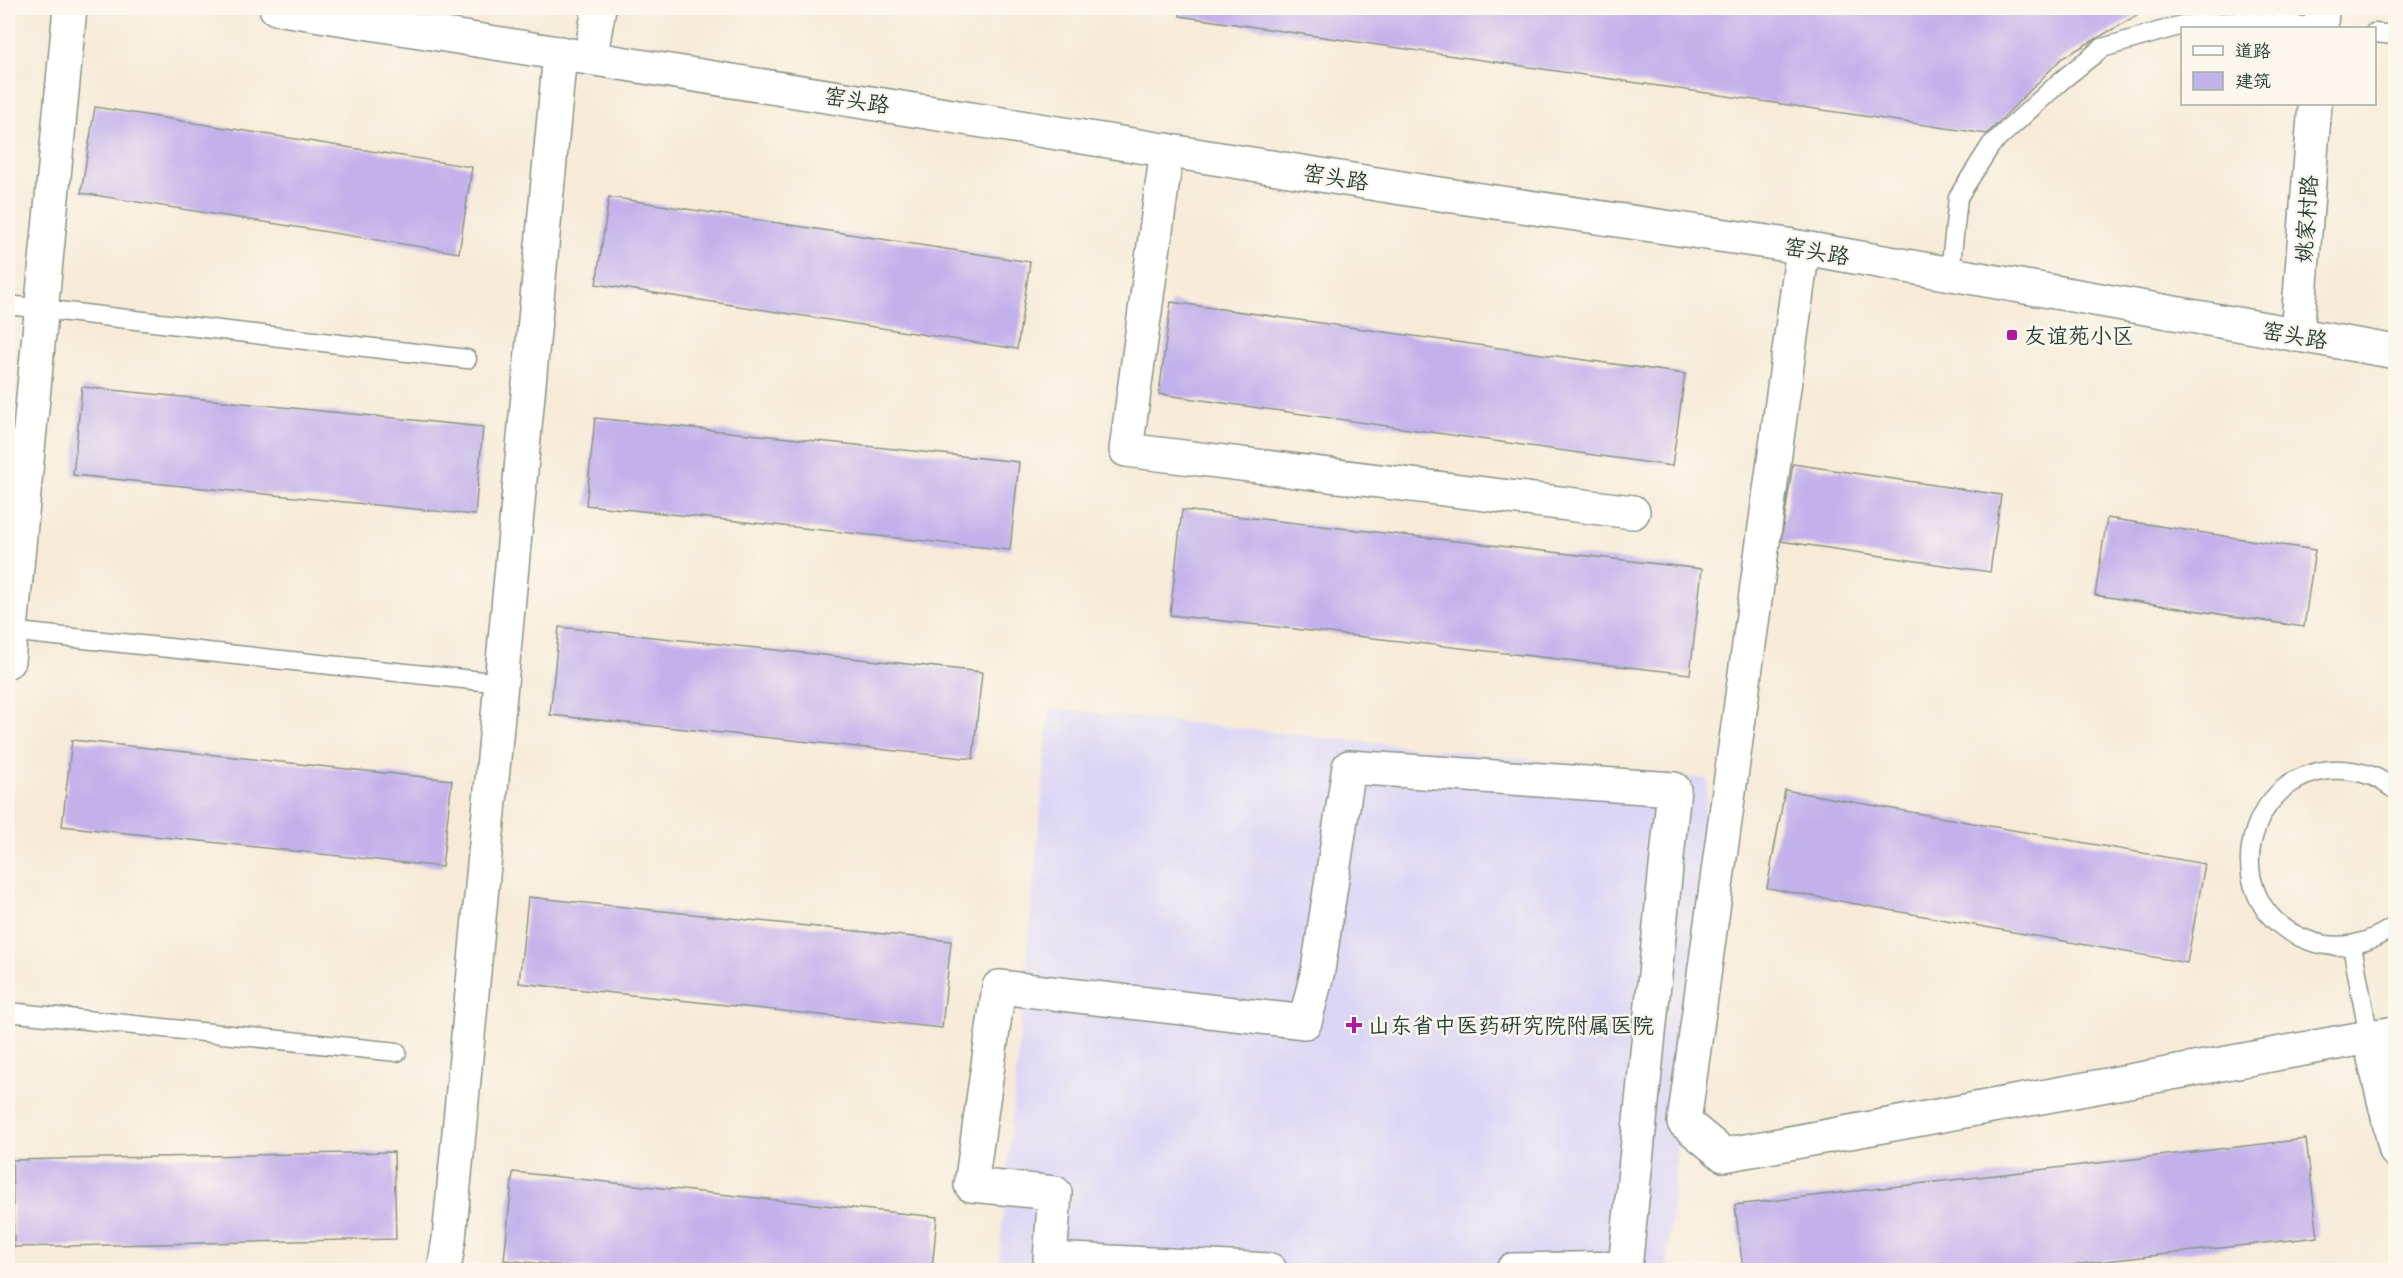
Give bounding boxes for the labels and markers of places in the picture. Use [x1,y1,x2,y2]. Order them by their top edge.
place label: 友谊苑小区 [2024,323,2134,351]
marker: 友谊苑小区 [2005,328,2019,342]
place label: 山东省中医药研究院附属医院 [1368,1013,1654,1041]
marker: 山东省中医药研究院附属医院 [1345,1016,1363,1034]

